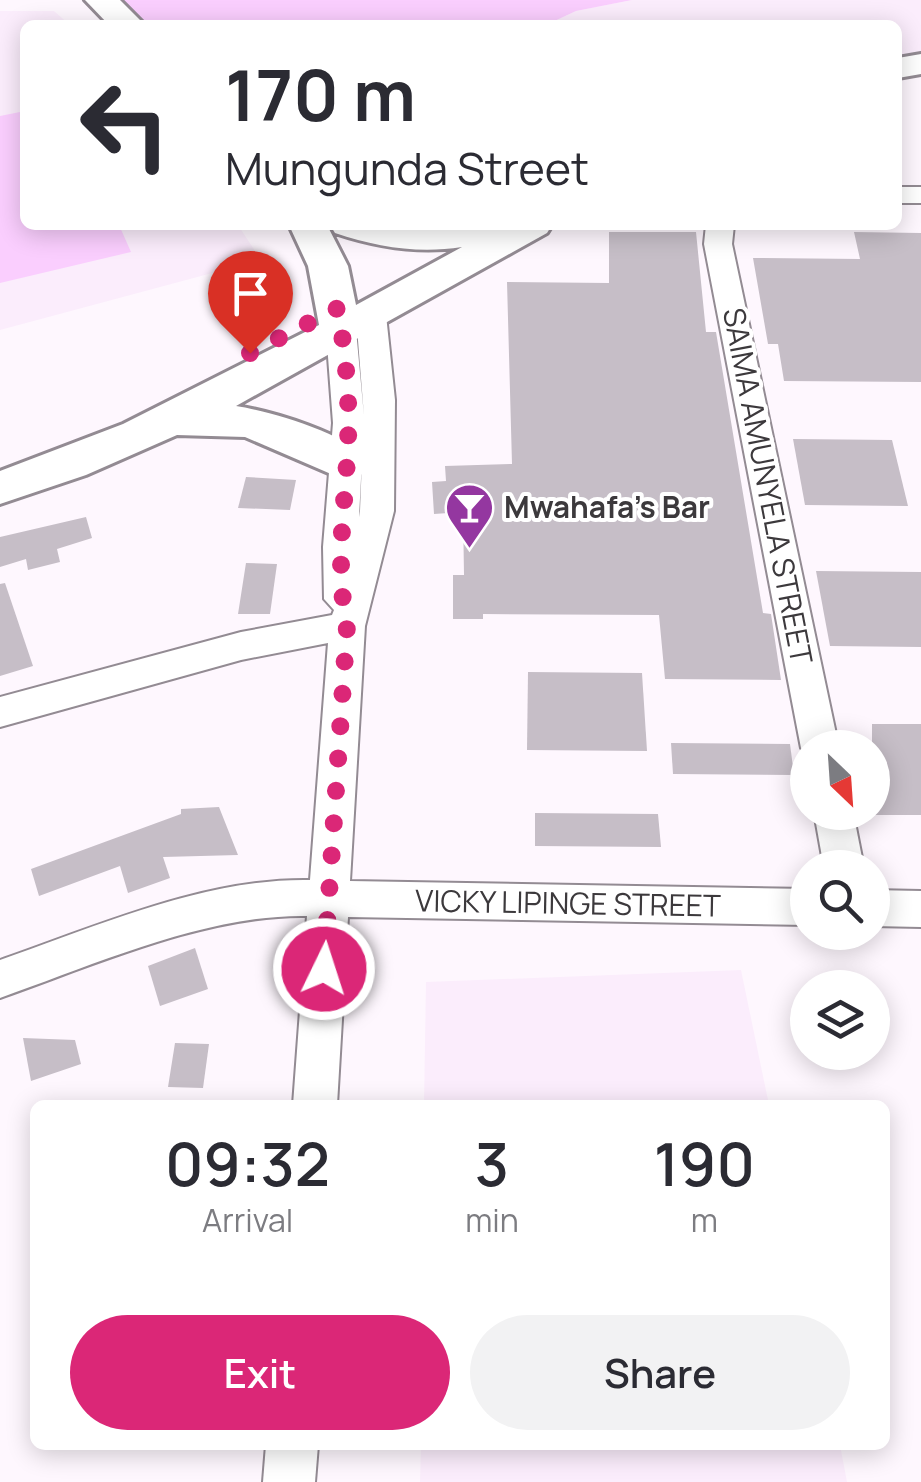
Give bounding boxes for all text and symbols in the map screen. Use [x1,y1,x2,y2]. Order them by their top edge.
text: 170 m [225,46,416,142]
icon: left [60,60,190,190]
text: Mungunda Street [225,137,589,199]
pin [208,251,293,354]
icon: arrive [223,266,278,321]
street label: SAIMA AMUNYELA STREET [714,304,823,667]
bar icon: Mwahafa's Bar [443,482,495,550]
place label: Mwahafa's Bar [504,486,710,527]
north arrow [790,730,890,830]
map controls [790,730,890,1070]
button: search [790,850,890,950]
street label: VICKY LIPINGE STREET [415,879,721,926]
position arrow [272,917,376,1021]
button: layers [790,970,890,1070]
text: 09:32 [165,1122,330,1204]
text: 3 [475,1122,509,1204]
text: 190 [654,1122,755,1204]
text: Arrival [202,1198,293,1242]
text: min [465,1198,519,1242]
text: m [691,1198,718,1242]
button: Exit [70,1315,450,1430]
button: Share [470,1315,850,1430]

